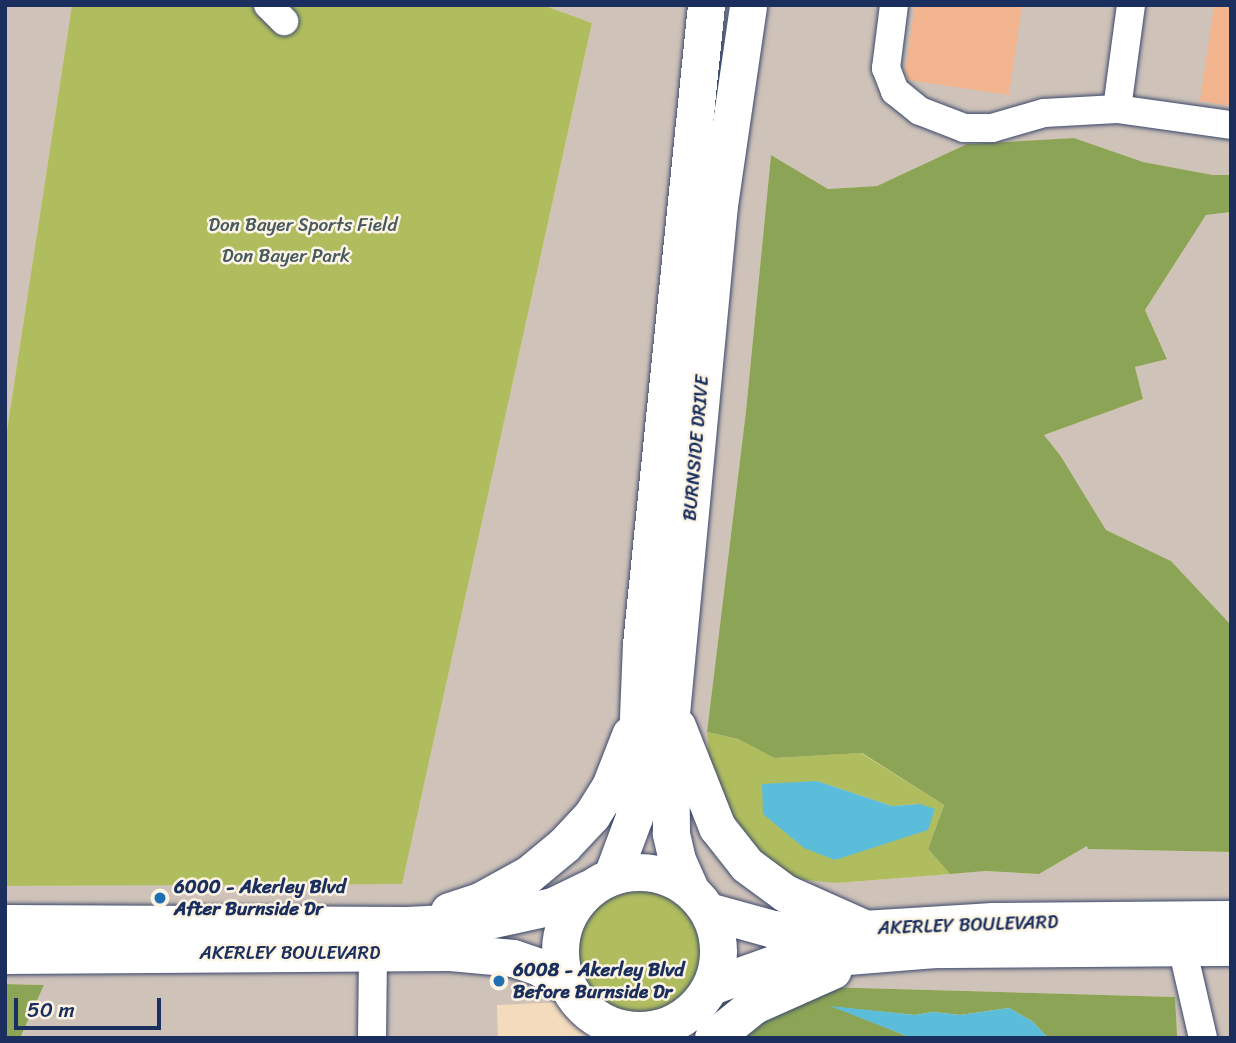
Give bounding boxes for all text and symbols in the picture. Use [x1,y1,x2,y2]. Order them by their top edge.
park label: Don Bayer Sports Field [207,214,399,236]
park label: Don Bayer Park [221,245,351,267]
street label: BURNSIDE DRIVE [678,374,714,522]
place label: 6000 - Akerley Blvd After Burnside Dr [174,876,346,920]
marker: 6000 - Akerley Blvd After Burnside Dr [152,890,168,906]
street label: AKERLEY BOULEVARD [876,910,1060,940]
street label: AKERLEY BOULEVARD [198,942,382,964]
place label: 6008 - Akerley Blvd Before Burnside Dr [513,959,684,1003]
marker: 6008 - Akerley Blvd Before Burnside Dr [491,973,507,989]
scale bar [18,984,164,1028]
text: 50 m [27,991,75,1029]

